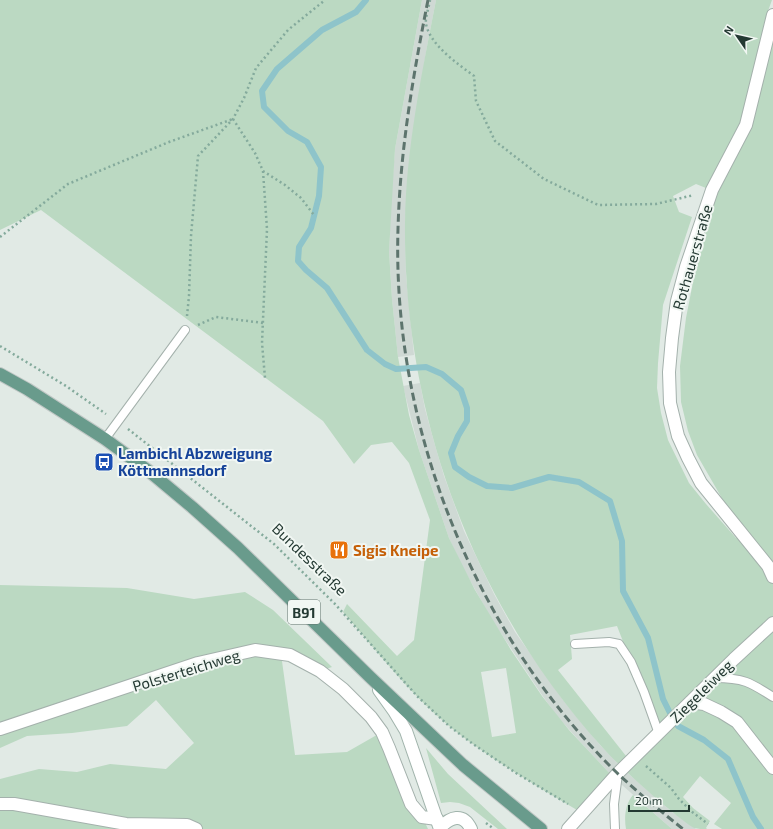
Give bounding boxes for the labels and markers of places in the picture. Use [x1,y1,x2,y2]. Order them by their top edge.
place label: Lambichl Abzweigung Köttmannsdorf [118,444,272,479]
bus stop icon: Lambichl Abzweigung Köttmannsdorf [93,451,115,473]
restaurant icon: Sigis Kneipe [328,539,350,561]
place label: Sigis Kneipe [353,541,439,559]

